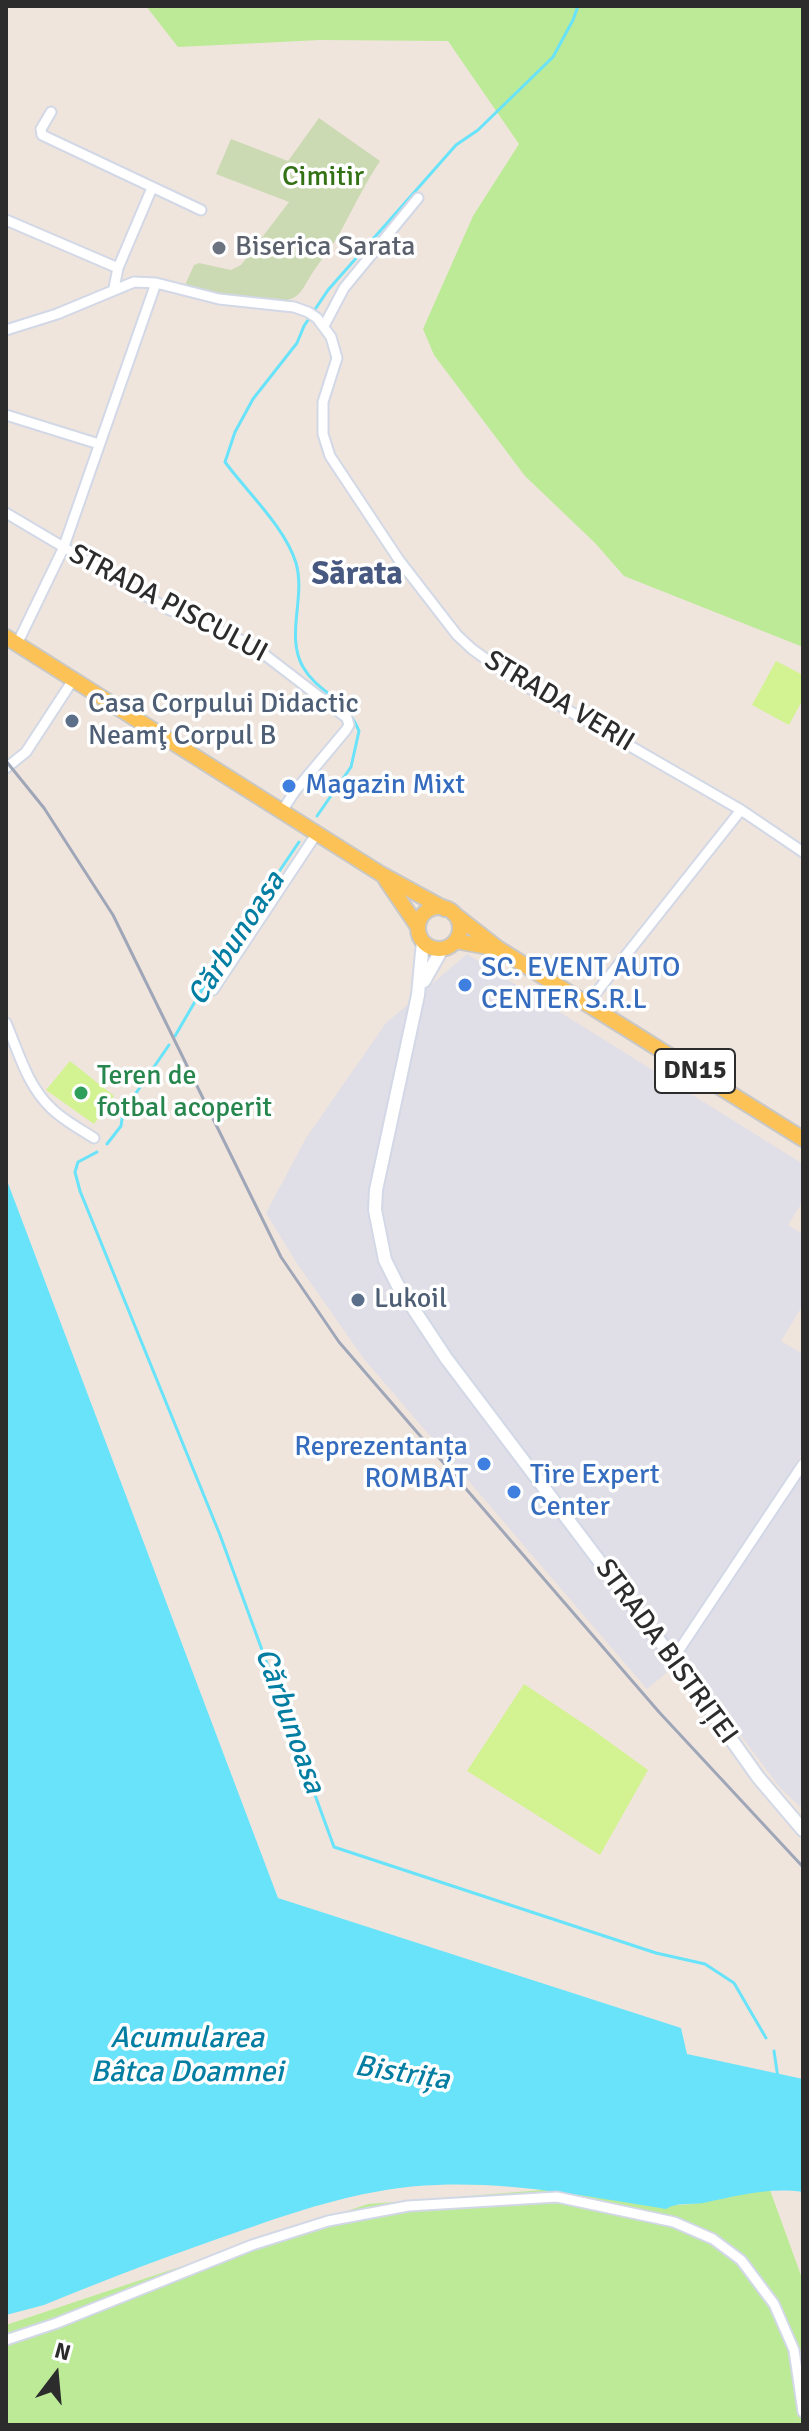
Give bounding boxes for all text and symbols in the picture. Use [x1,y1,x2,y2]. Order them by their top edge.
park label: Cimitir [282,161,364,195]
place label: Biserica Sarata [235,231,415,265]
marker: Biserica Sarata [210,239,228,257]
street label: STRADA PISCULUI [63,538,273,670]
district label: Sărata [311,557,403,595]
street label: STRADA VERII [478,644,640,760]
place label: Casa Corpului Didactic Neamţ Corpul B [88,688,359,754]
marker: Casa Corpului Didactic Neamţ Corpul B [63,712,81,730]
place label: Magazin Mixt [305,769,465,803]
marker: Magazin Mixt [280,777,298,795]
water label: Cărbunoasa [181,865,293,1013]
place label: SC. EVENT AUTO CENTER S.R.L [481,952,680,1018]
marker: SC. EVENT AUTO CENTER S.R.L [456,976,474,994]
road number: DN15 [655,1049,735,1093]
place label: Teren de fotbal acoperit [97,1060,272,1126]
marker: Teren de fotbal acoperit [72,1084,90,1102]
place label: Lukoil [374,1283,447,1317]
marker: Lukoil [349,1291,367,1309]
place label: Reprezentanța ROMBAT [294,1431,468,1497]
marker: Reprezentanța ROMBAT [475,1455,493,1473]
place label: Tire Expert Center [530,1459,660,1525]
marker: Tire Expert Center [505,1483,523,1501]
street label: STRADA BISTRIȚEI [588,1553,744,1751]
water label: Cărbunoasa [246,1643,332,1799]
water label: Acumularea Bâtca Doamnei [91,2021,283,2092]
water label: Bistrița [352,2049,452,2099]
north arrow [16,2335,96,2415]
text: N [52,2336,74,2367]

